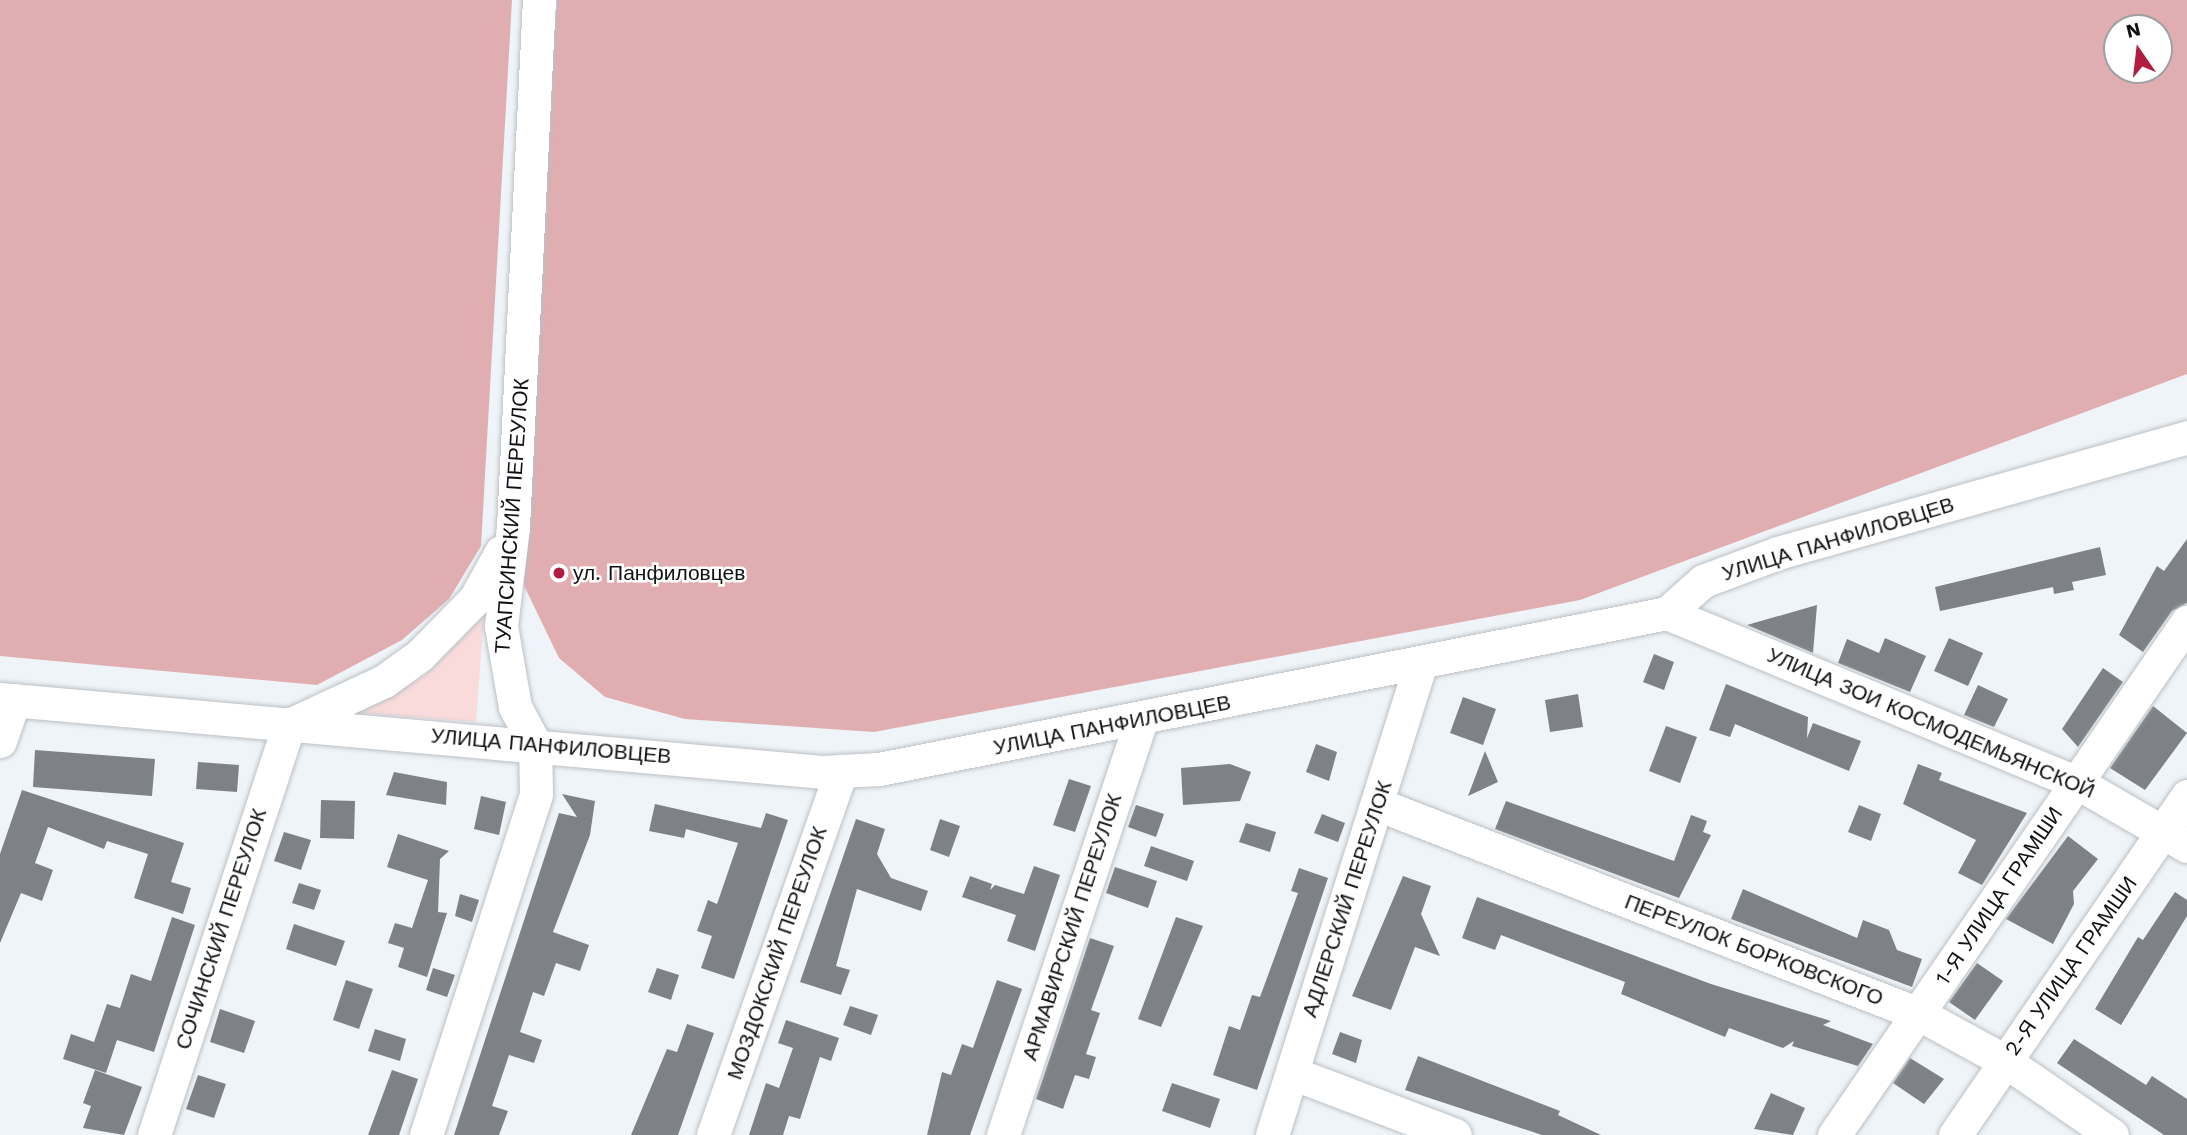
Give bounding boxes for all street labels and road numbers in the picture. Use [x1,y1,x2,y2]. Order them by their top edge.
street label: ТУАПСИНСКИЙ ПЕРЕУЛОК [490,378,534,654]
street label: УЛИЦА ПАНФИЛОВЦЕВ [1719,492,1957,586]
street label: УЛИЦА ЗОИ КОСМОДЕМЬЯНСКОЙ [1763,642,2099,804]
street label: УЛИЦА ПАНФИЛОВЦЕВ [991,690,1233,760]
street label: УЛИЦА ПАНФИЛОВЦЕВ [430,723,672,769]
street label: АДЛЕРСКИЙ ПЕРЕУЛОК [1297,777,1397,1021]
street label: АРМАВИРСКИЙ ПЕРЕУЛОК [1017,790,1127,1064]
street label: 1-Я УЛИЦА ГРАМШИ [1930,802,2068,990]
street label: СОЧИНСКИЙ ПЕРЕУЛОК [170,805,272,1053]
street label: МОЗДОКСКИЙ ПЕРЕУЛОК [722,823,832,1083]
street label: 2-Я УЛИЦА ГРАМШИ [2000,872,2142,1060]
street label: ПЕРЕУЛОК БОРКОВСКОГО [1621,889,1887,1011]

